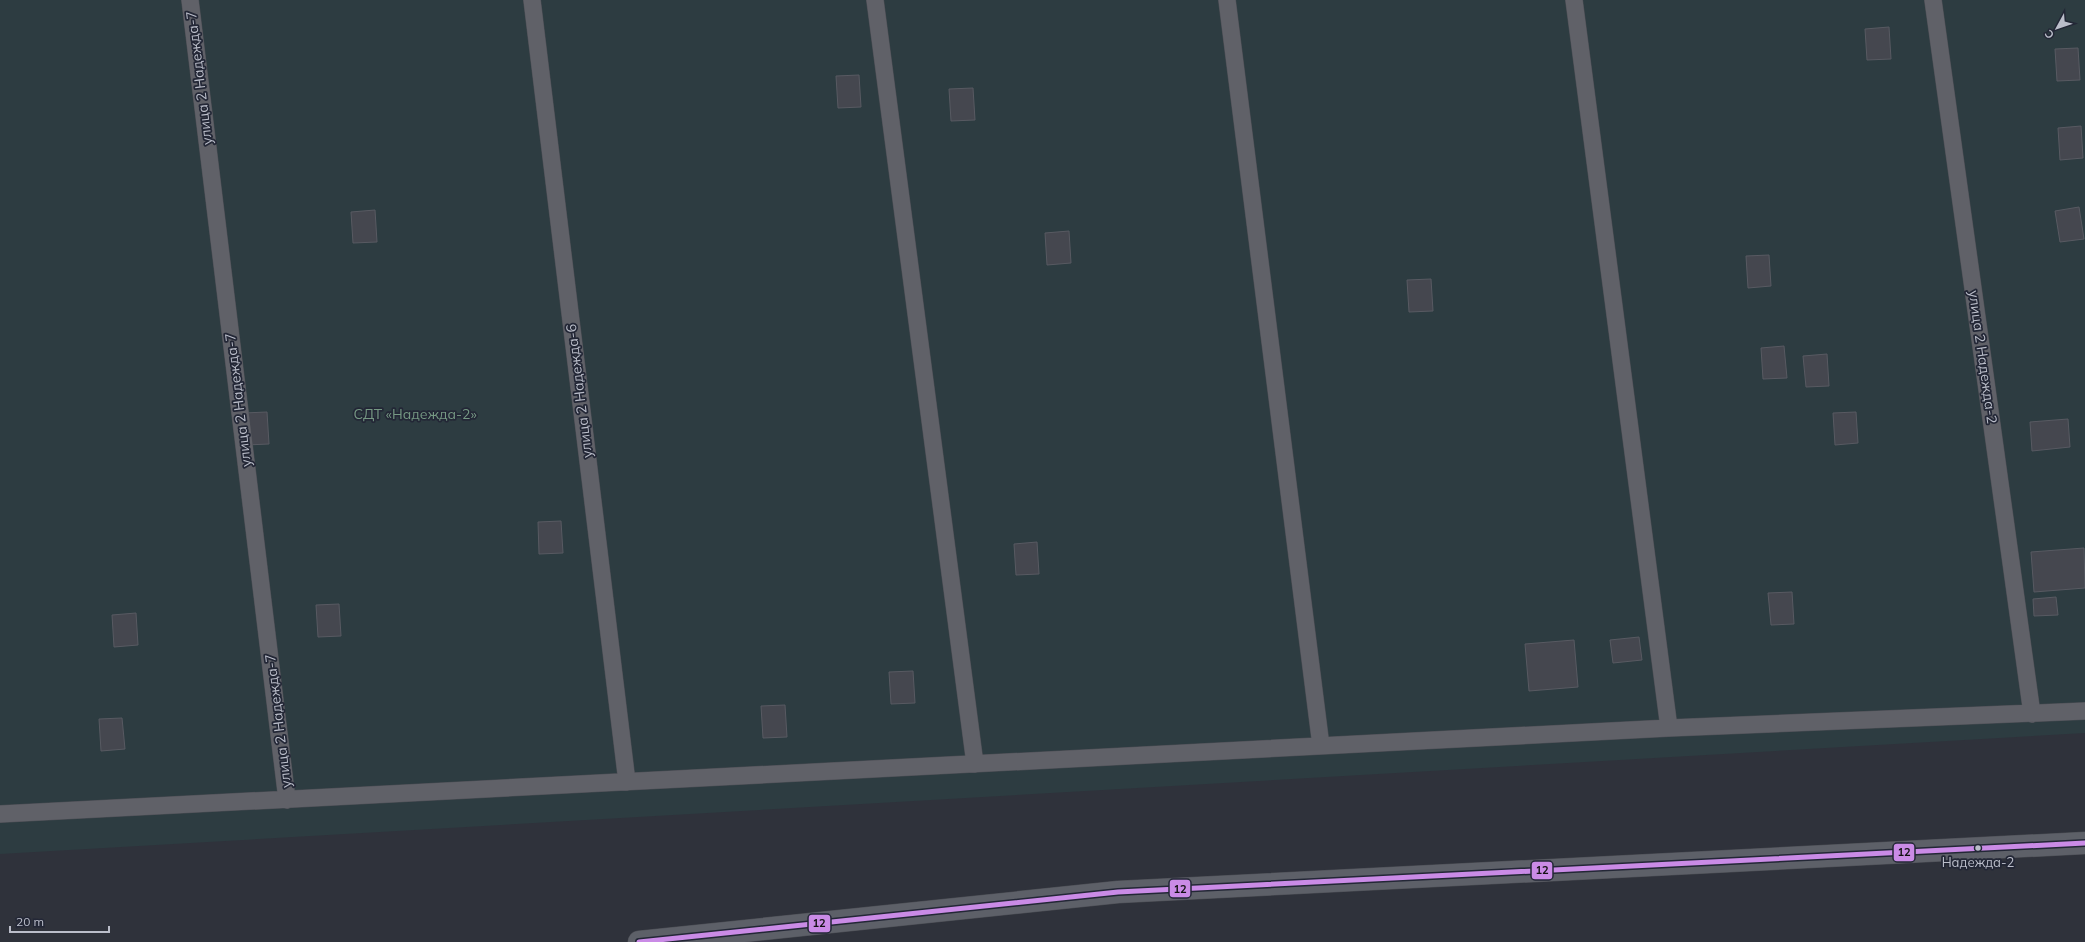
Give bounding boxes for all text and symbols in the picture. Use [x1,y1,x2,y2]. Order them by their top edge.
north arrow [2037,8,2077,48]
street label: улица 2 Надежда-7 [182,10,216,146]
text: С [2041,27,2057,42]
street label: улица 2 Надежда-2 [1965,289,2001,425]
street label: улица 2 Надежда-6 [562,323,596,459]
street label: улица 2 Надежда-7 [221,332,255,468]
park label: СДТ «Надежда-2» [353,405,477,423]
street label: улица 2 Надежда-7 [261,653,295,789]
line badge: 12 [1893,843,1915,862]
marker: Надежда-2 [1973,843,1983,853]
text: 12 [1897,845,1911,859]
place label: Надежда-2 [1942,854,2015,870]
line badge: 12 [1531,861,1553,880]
text: 12 [1535,863,1549,877]
line badge: 12 [1169,879,1191,898]
text: 12 [1173,882,1187,896]
scale bar [10,908,109,934]
text: 20 m [16,914,44,929]
line badge: 12 [808,914,831,933]
text: 12 [812,916,826,930]

